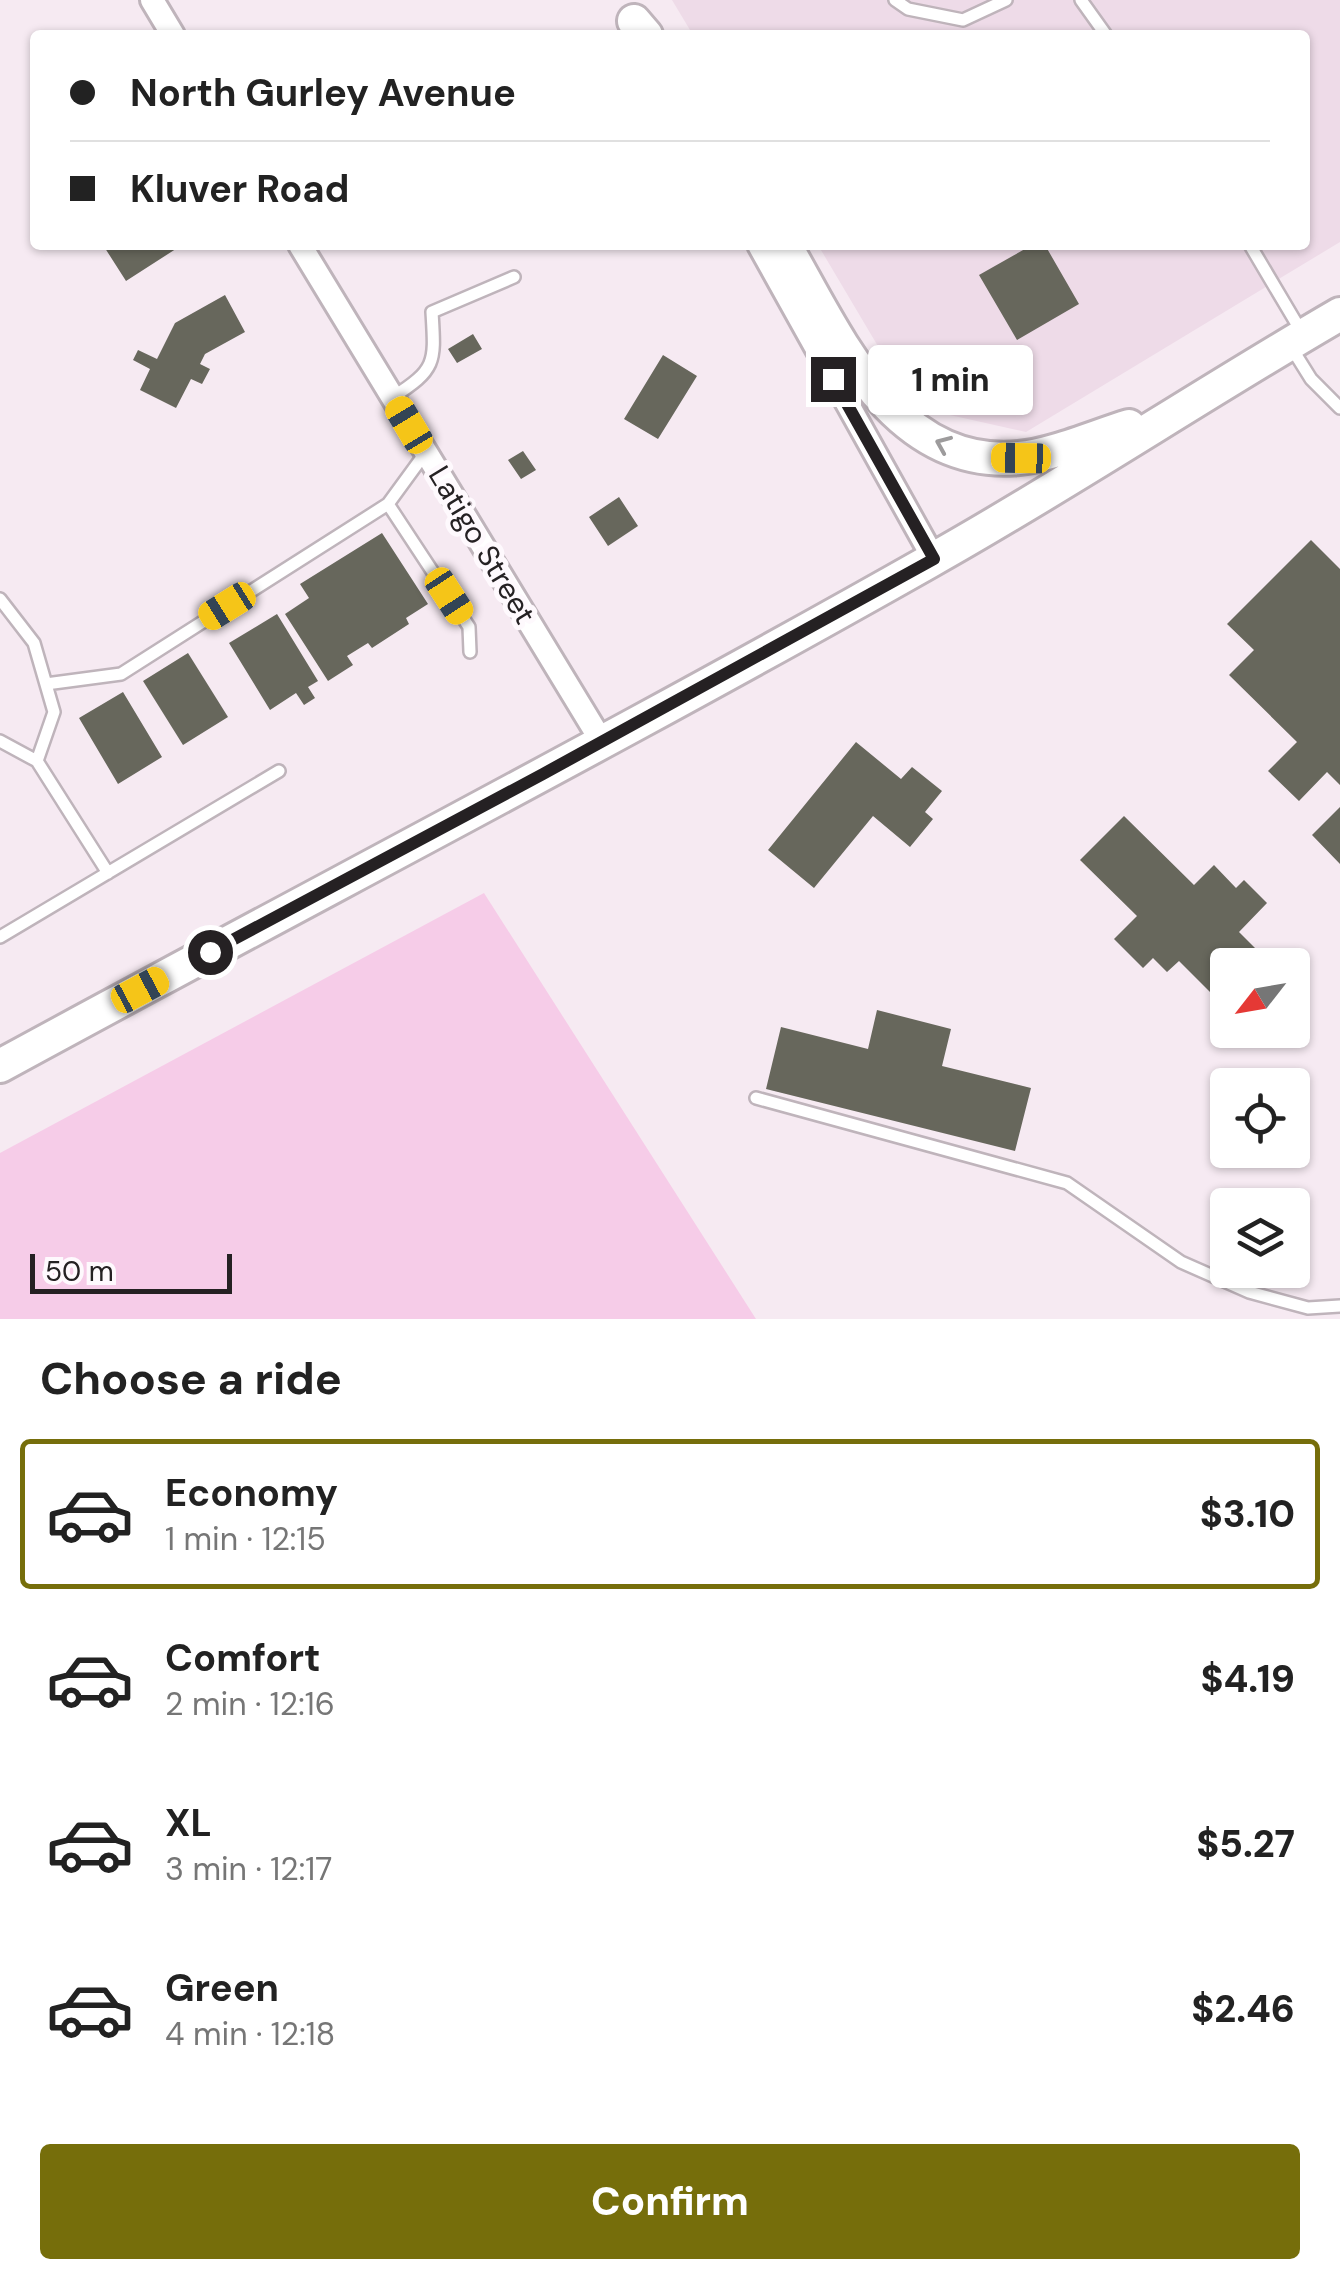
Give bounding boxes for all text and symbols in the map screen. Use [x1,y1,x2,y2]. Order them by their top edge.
text: North Gurley Avenue [130,68,516,118]
text: Kluver Road [130,164,349,214]
callout: 1 min [868,344,1033,414]
route end [811,357,856,402]
text: 1 min [911,359,990,401]
car [381,392,437,458]
one-way arrow [935,436,953,456]
car [991,442,1051,474]
street label: Latigo Street [420,459,545,631]
car [420,563,478,629]
car [194,577,260,635]
route start [188,930,233,975]
north arrow [1210,948,1310,1048]
map controls [1210,948,1310,1288]
car [106,963,174,1017]
button: locate [1210,1068,1310,1168]
button: layers [1210,1188,1310,1288]
scale bar [30,1249,232,1294]
text: 50 m [45,1253,114,1290]
text: Choose a ride [40,1349,342,1408]
text: Economy [165,1468,338,1518]
icon: car [45,1469,135,1559]
text: $3.10 [1200,1489,1295,1539]
text: 1 min · 12:15 [165,1518,326,1560]
text: Comfort [165,1633,321,1683]
icon: car [45,1634,135,1724]
text: $4.19 [1200,1654,1295,1704]
text: 2 min · 12:16 [165,1683,335,1725]
text: XL [165,1798,212,1848]
icon: car [45,1799,135,1889]
text: $5.27 [1196,1819,1295,1869]
text: 3 min · 12:17 [165,1848,332,1890]
text: Green [165,1963,279,2013]
icon: car [45,1964,135,2054]
text: $2.46 [1191,1984,1295,2034]
text: 4 min · 12:18 [165,2013,335,2055]
button: Confirm [40,2144,1300,2259]

